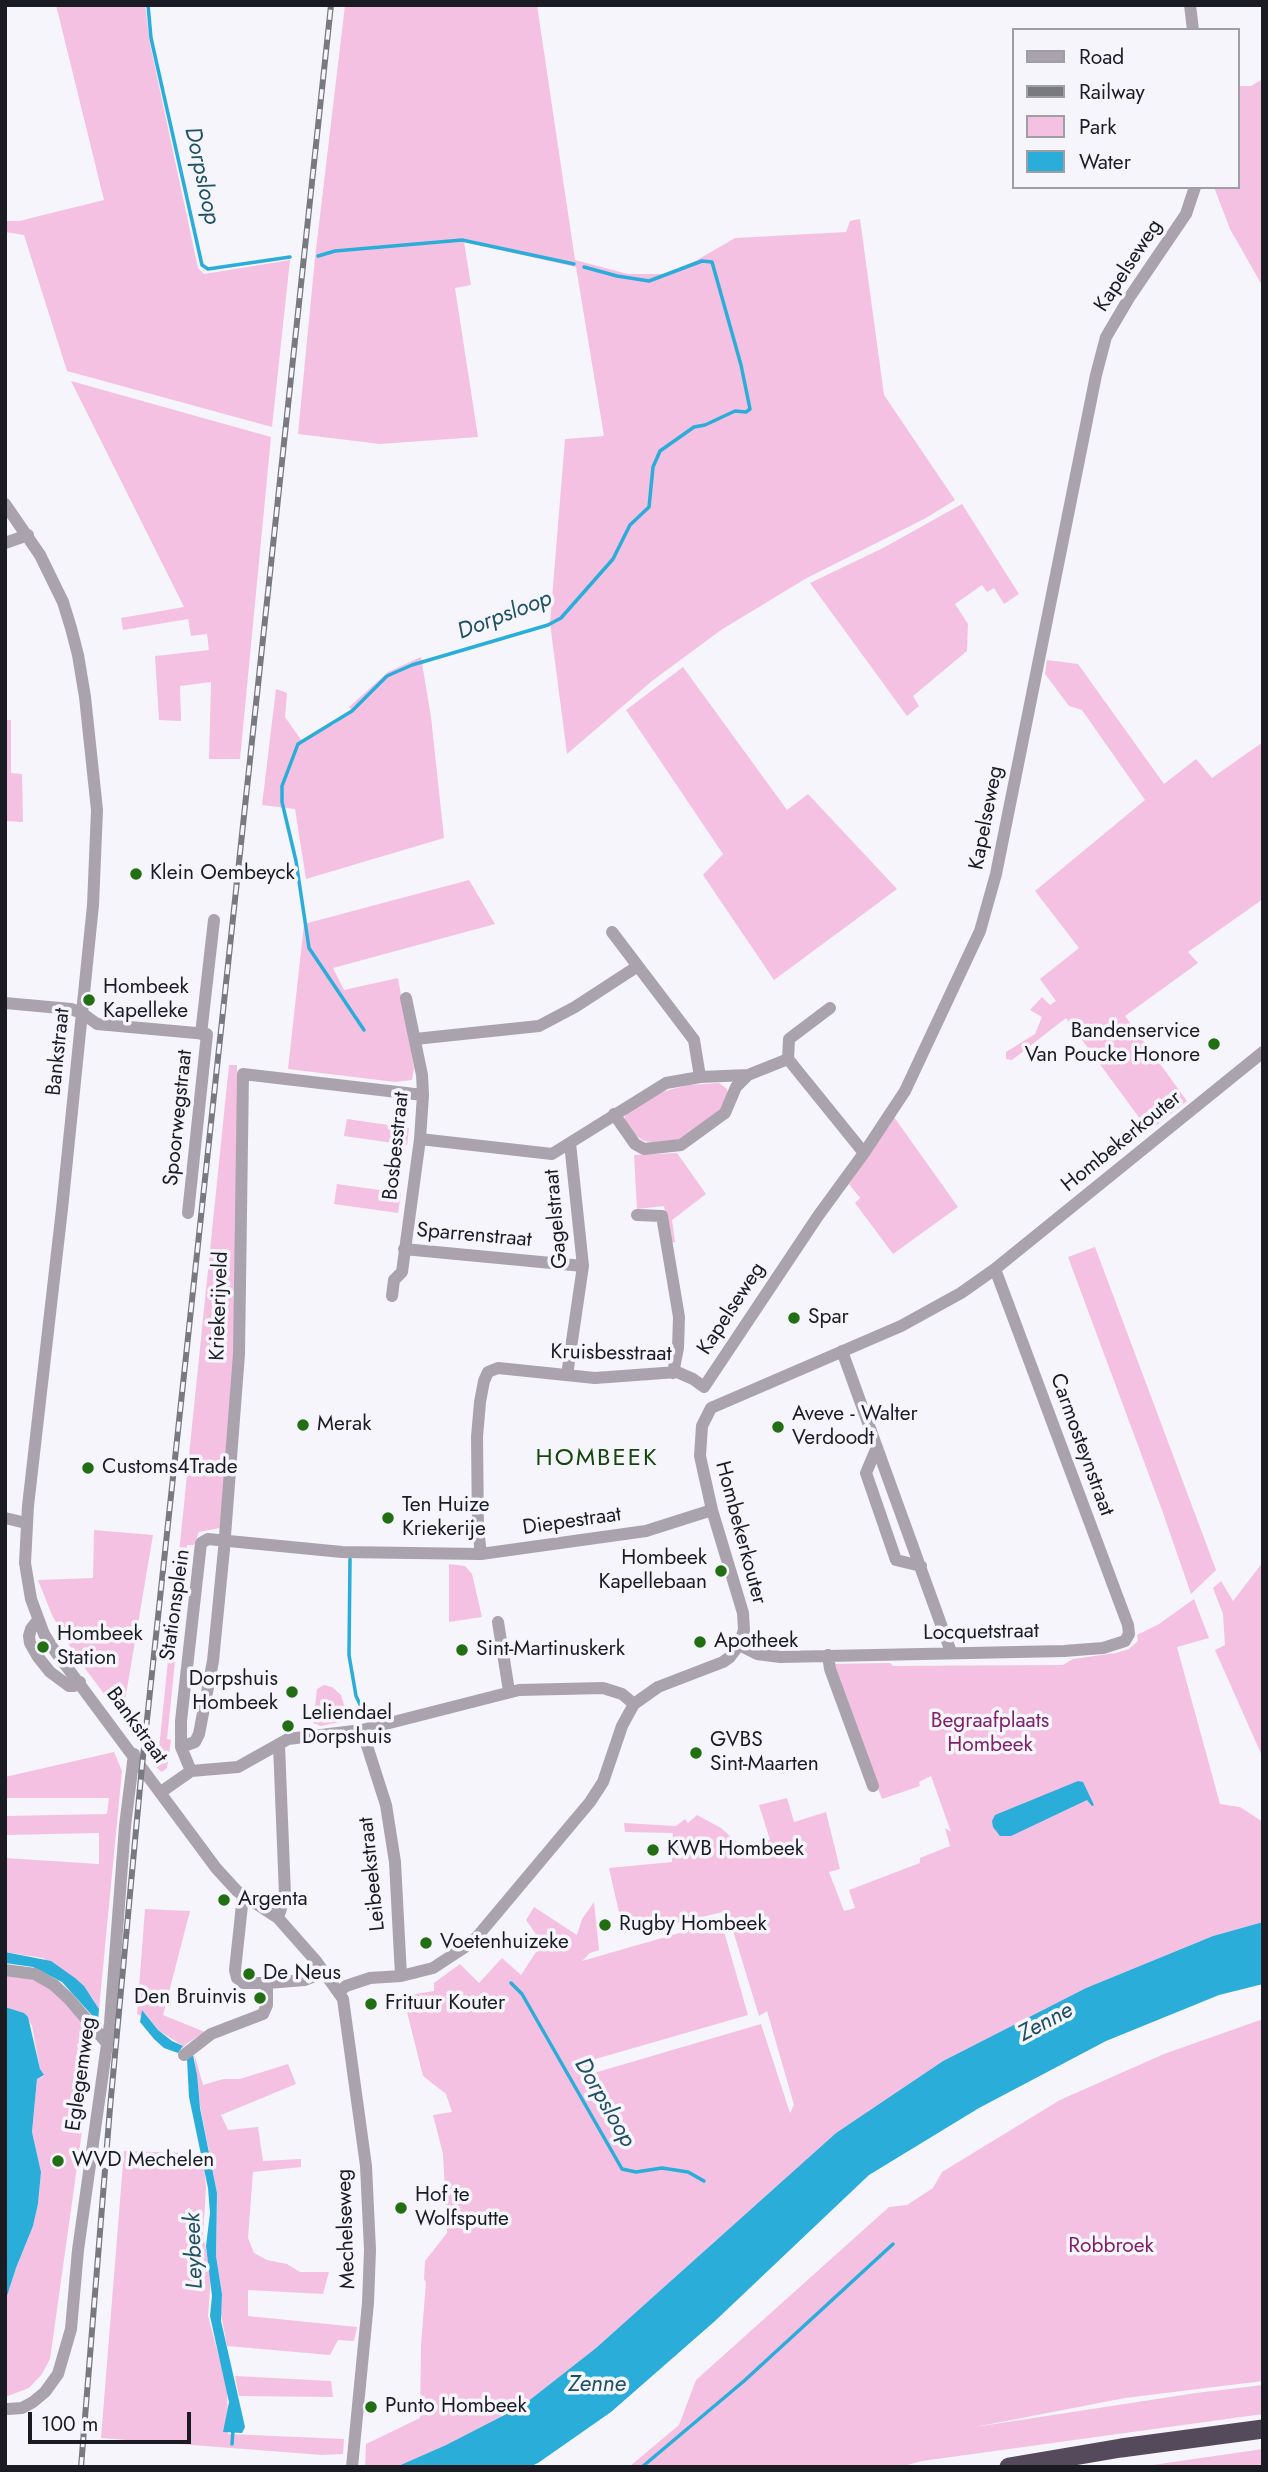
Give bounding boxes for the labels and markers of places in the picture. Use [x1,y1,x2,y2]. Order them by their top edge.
place label: Klein Oembeyck [150,861,295,887]
marker: Klein Oembeyck [128,866,144,882]
place label: Hombeek Kapelleke [103,975,189,1025]
marker: Hombeek Kapelleke [81,992,97,1008]
place label: Bandenservice Van Poucke Honore [1025,1019,1200,1069]
marker: Bandenservice Van Poucke Honore [1206,1036,1222,1052]
place label: Spar [808,1305,849,1331]
marker: Spar [786,1310,802,1326]
place label: Aveve - Walter Verdoodt [792,1402,918,1452]
place label: Merak [317,1412,371,1438]
marker: Merak [295,1417,311,1433]
marker: Aveve - Walter Verdoodt [770,1419,786,1435]
place label: Customs4Trade [102,1455,238,1481]
marker: Customs4Trade [80,1460,96,1476]
place label: Ten Huize Kriekerije [402,1493,489,1543]
marker: Ten Huize Kriekerije [380,1510,396,1526]
place label: Hombeek Kapellebaan [599,1546,707,1596]
marker: Hombeek Kapellebaan [713,1563,729,1579]
place label: Hombeek Station [57,1622,143,1672]
place label: Apotheek [714,1629,798,1655]
marker: Apotheek [692,1634,708,1650]
place label: Sint-Martinuskerk [476,1637,625,1663]
marker: Hombeek Station [35,1639,51,1655]
marker: Sint-Martinuskerk [454,1642,470,1658]
place label: Dorpshuis Hombeek [189,1667,278,1717]
marker: Dorpshuis Hombeek [284,1684,300,1700]
place label: Leliendael Dorpshuis [302,1701,392,1751]
marker: Leliendael Dorpshuis [280,1718,296,1734]
place label: GVBS Sint-Maarten [710,1728,819,1778]
marker: GVBS Sint-Maarten [688,1745,704,1761]
place label: KWB Hombeek [667,1837,804,1863]
marker: KWB Hombeek [645,1842,661,1858]
place label: Argenta [238,1887,308,1913]
marker: Argenta [216,1892,232,1908]
place label: Rugby Hombeek [619,1912,767,1938]
marker: Rugby Hombeek [597,1917,613,1933]
place label: Voetenhuizeke [440,1930,569,1956]
marker: Voetenhuizeke [418,1935,434,1951]
place label: De Neus [263,1961,341,1987]
marker: De Neus [241,1966,257,1982]
place label: Den Bruinvis [134,1985,246,2011]
marker: Den Bruinvis [252,1990,268,2006]
place label: Frituur Kouter [385,1991,505,2017]
marker: Frituur Kouter [363,1996,379,2012]
place label: WVD Mechelen [72,2148,214,2174]
marker: WVD Mechelen [50,2153,66,2169]
place label: Hof te Wolfsputte [415,2183,509,2233]
marker: Hof te Wolfsputte [393,2200,409,2216]
place label: Punto Hombeek [385,2394,527,2420]
marker: Punto Hombeek [363,2399,379,2415]

